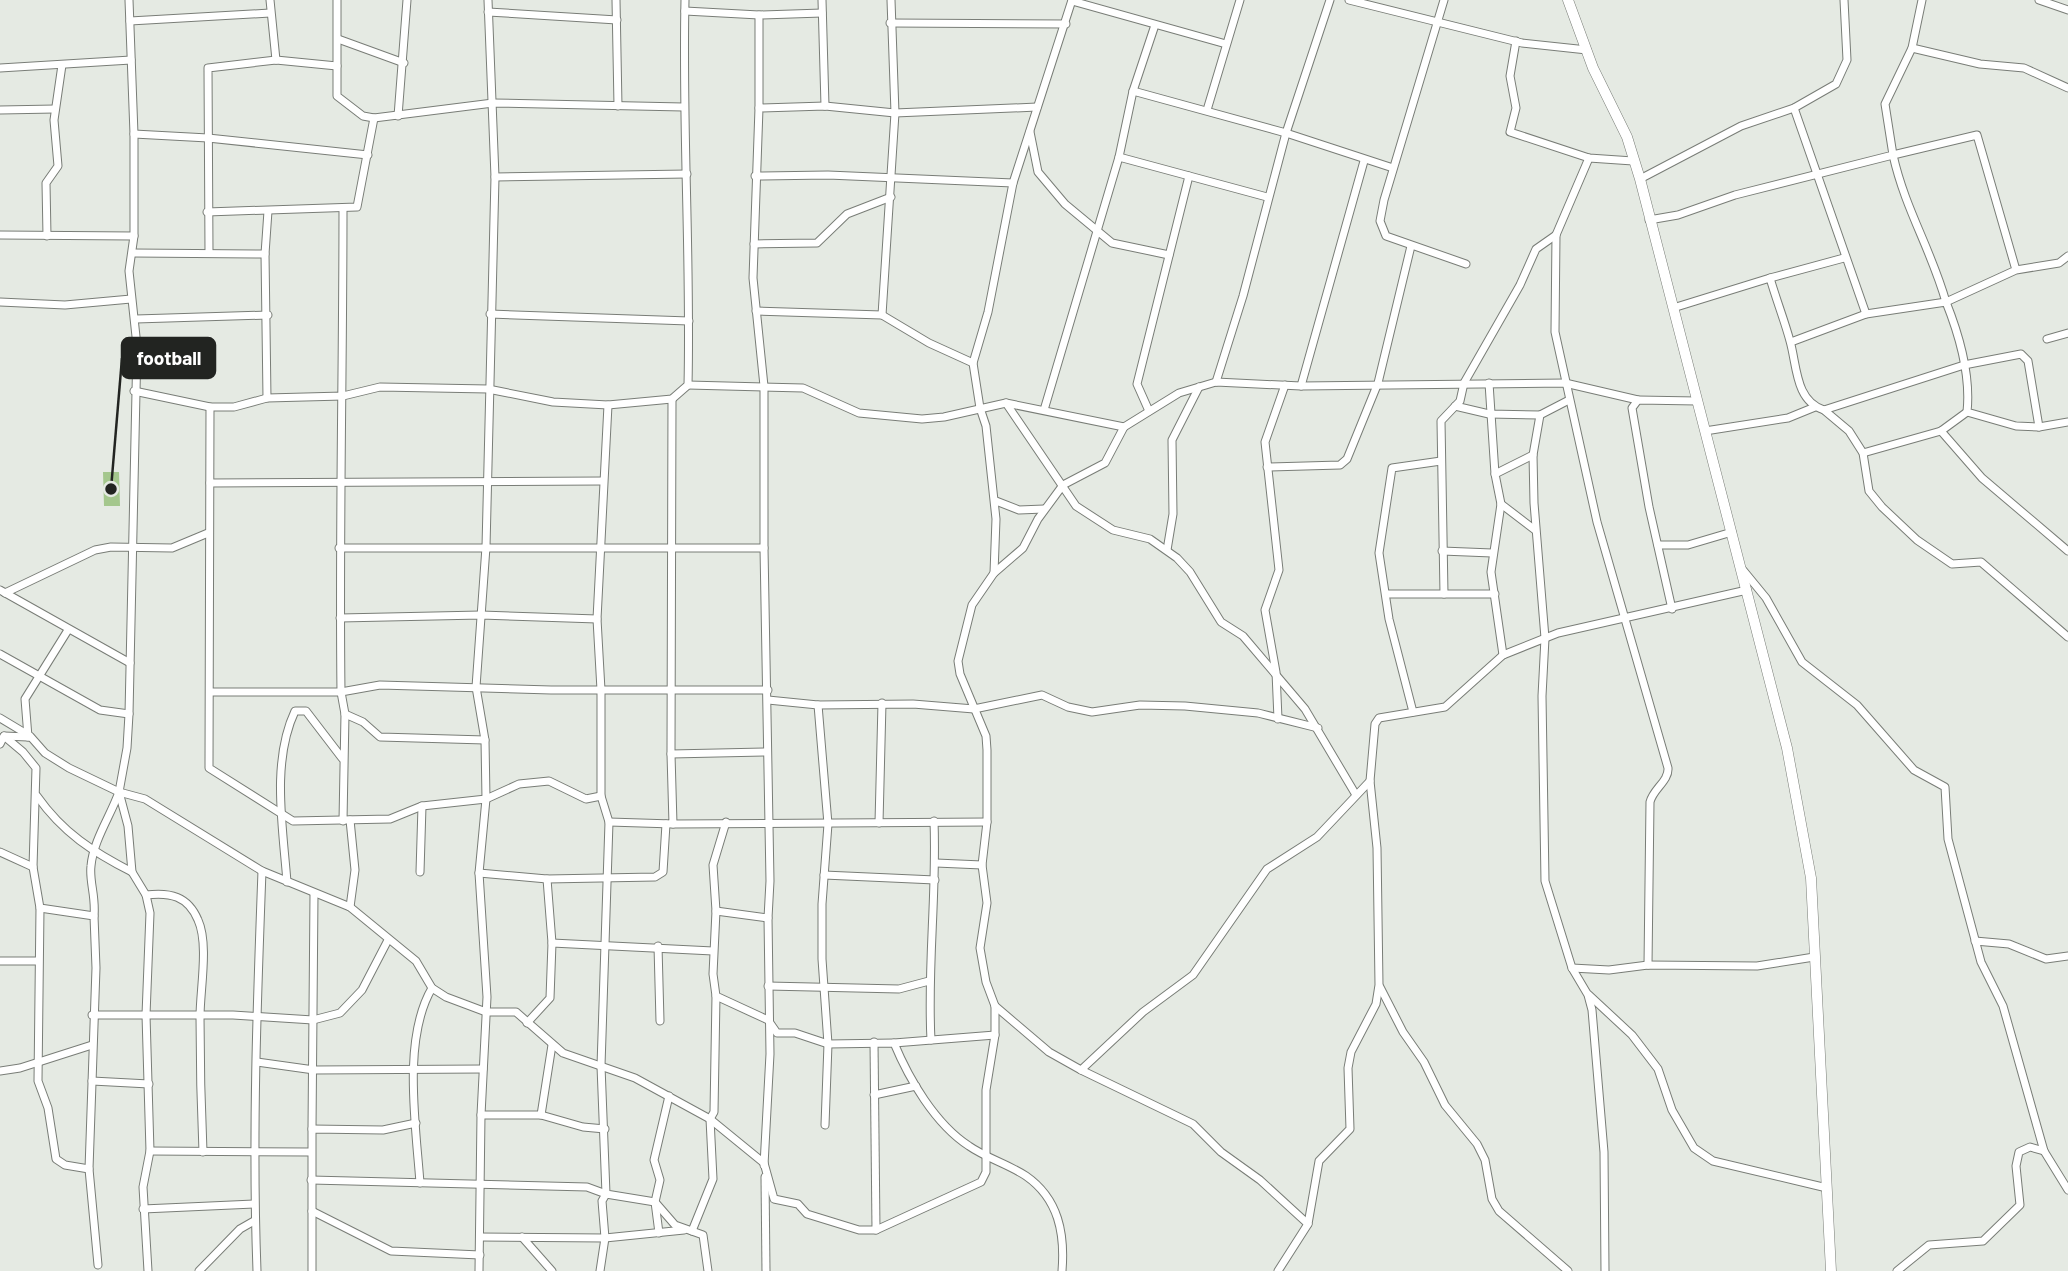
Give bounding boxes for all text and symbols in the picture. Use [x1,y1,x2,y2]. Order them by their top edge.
callout: football [122,338,215,378]
text: football [137,346,201,369]

